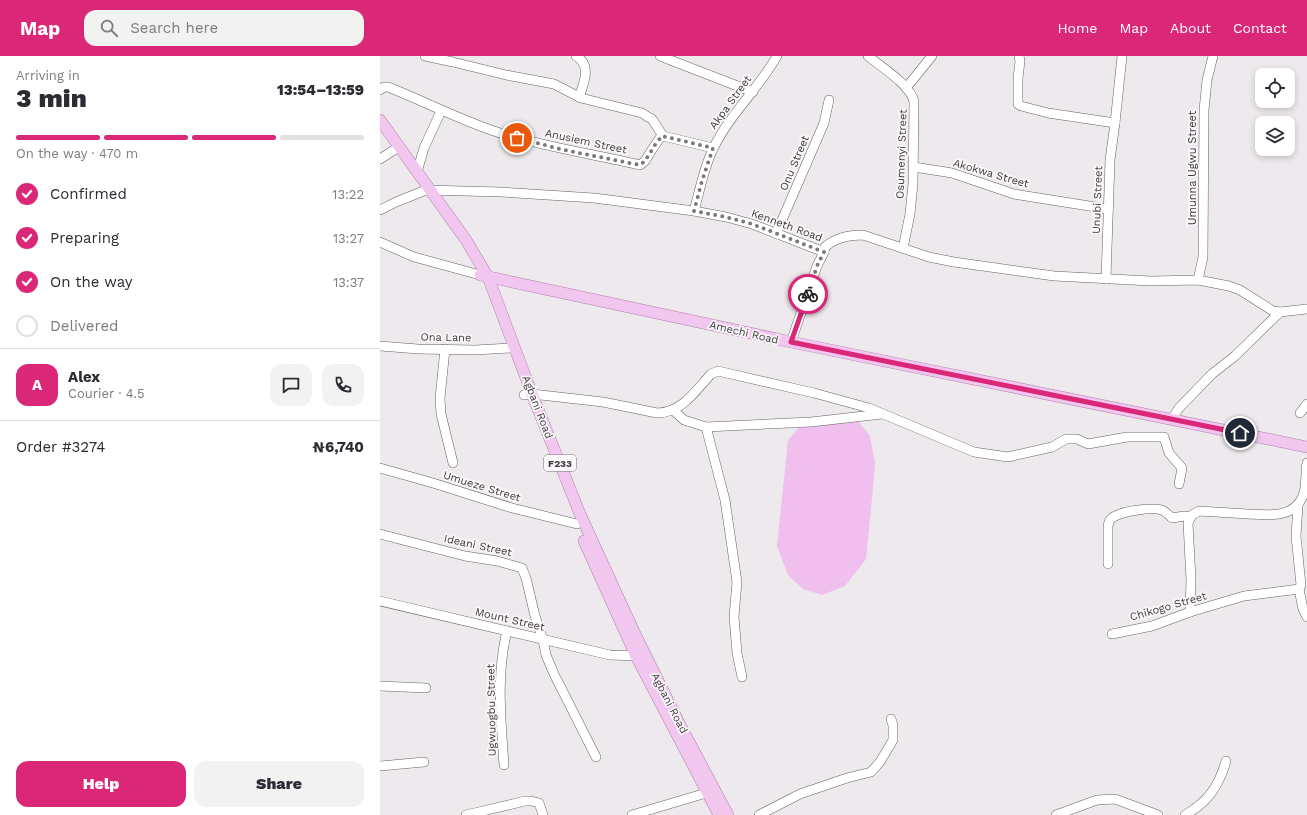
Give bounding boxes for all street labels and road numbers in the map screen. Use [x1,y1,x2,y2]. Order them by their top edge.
street label: Akpa Street [707,73,754,132]
street label: Osumenyi Street [893,109,910,199]
street label: Umunna Ugwu Street [1186,110,1199,225]
street label: Anusiem Street [544,126,628,157]
street label: Onu Street [777,133,812,193]
street label: Akokwa Street [952,156,1031,191]
street label: Unubi Street [1090,165,1105,234]
street label: Kenneth Road [749,207,824,244]
street label: Amechi Road [708,318,780,347]
street label: Ona Lane [421,331,471,344]
street label: Agbani Road [520,374,556,441]
road number: F233 [544,455,576,471]
street label: Umueze Street [442,469,523,505]
street label: Ideani Street [443,532,513,559]
street label: Chikogo Street [1128,589,1208,624]
street label: Mount Street [474,605,546,634]
street label: Ugwuogbu Street [484,663,499,756]
street label: Agbani Road [649,671,690,736]

